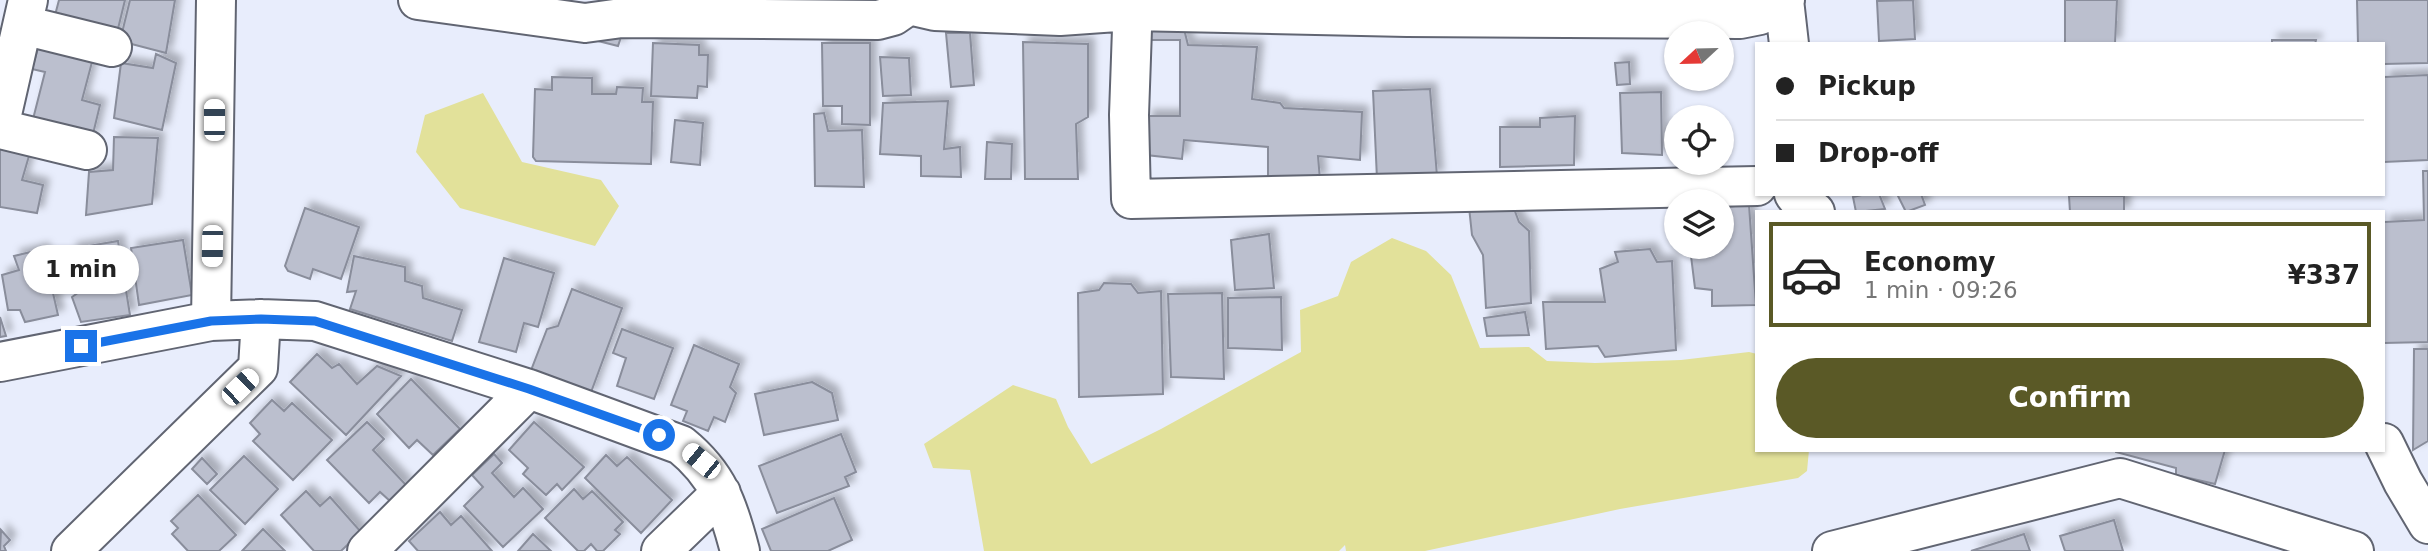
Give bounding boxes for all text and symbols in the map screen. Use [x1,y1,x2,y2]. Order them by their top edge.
north arrow [1664,21,1734,91]
map controls [1664,21,1734,259]
text: Pickup [1818,71,1916,101]
car [204,99,225,141]
button: locate [1664,105,1734,175]
text: Drop-off [1818,138,1939,168]
button: layers [1664,189,1734,259]
car [202,225,223,267]
icon: car [1780,243,1843,306]
callout: 1 min [23,244,139,294]
text: Economy [1864,247,1995,277]
text: 1 min [45,256,117,282]
text: ¥337 [2288,260,2360,290]
text: 1 min · 09:26 [1864,277,2018,303]
route end [65,330,97,362]
button: Confirm [1776,358,2364,438]
car [218,365,263,409]
route start [643,419,675,451]
car [679,440,724,482]

